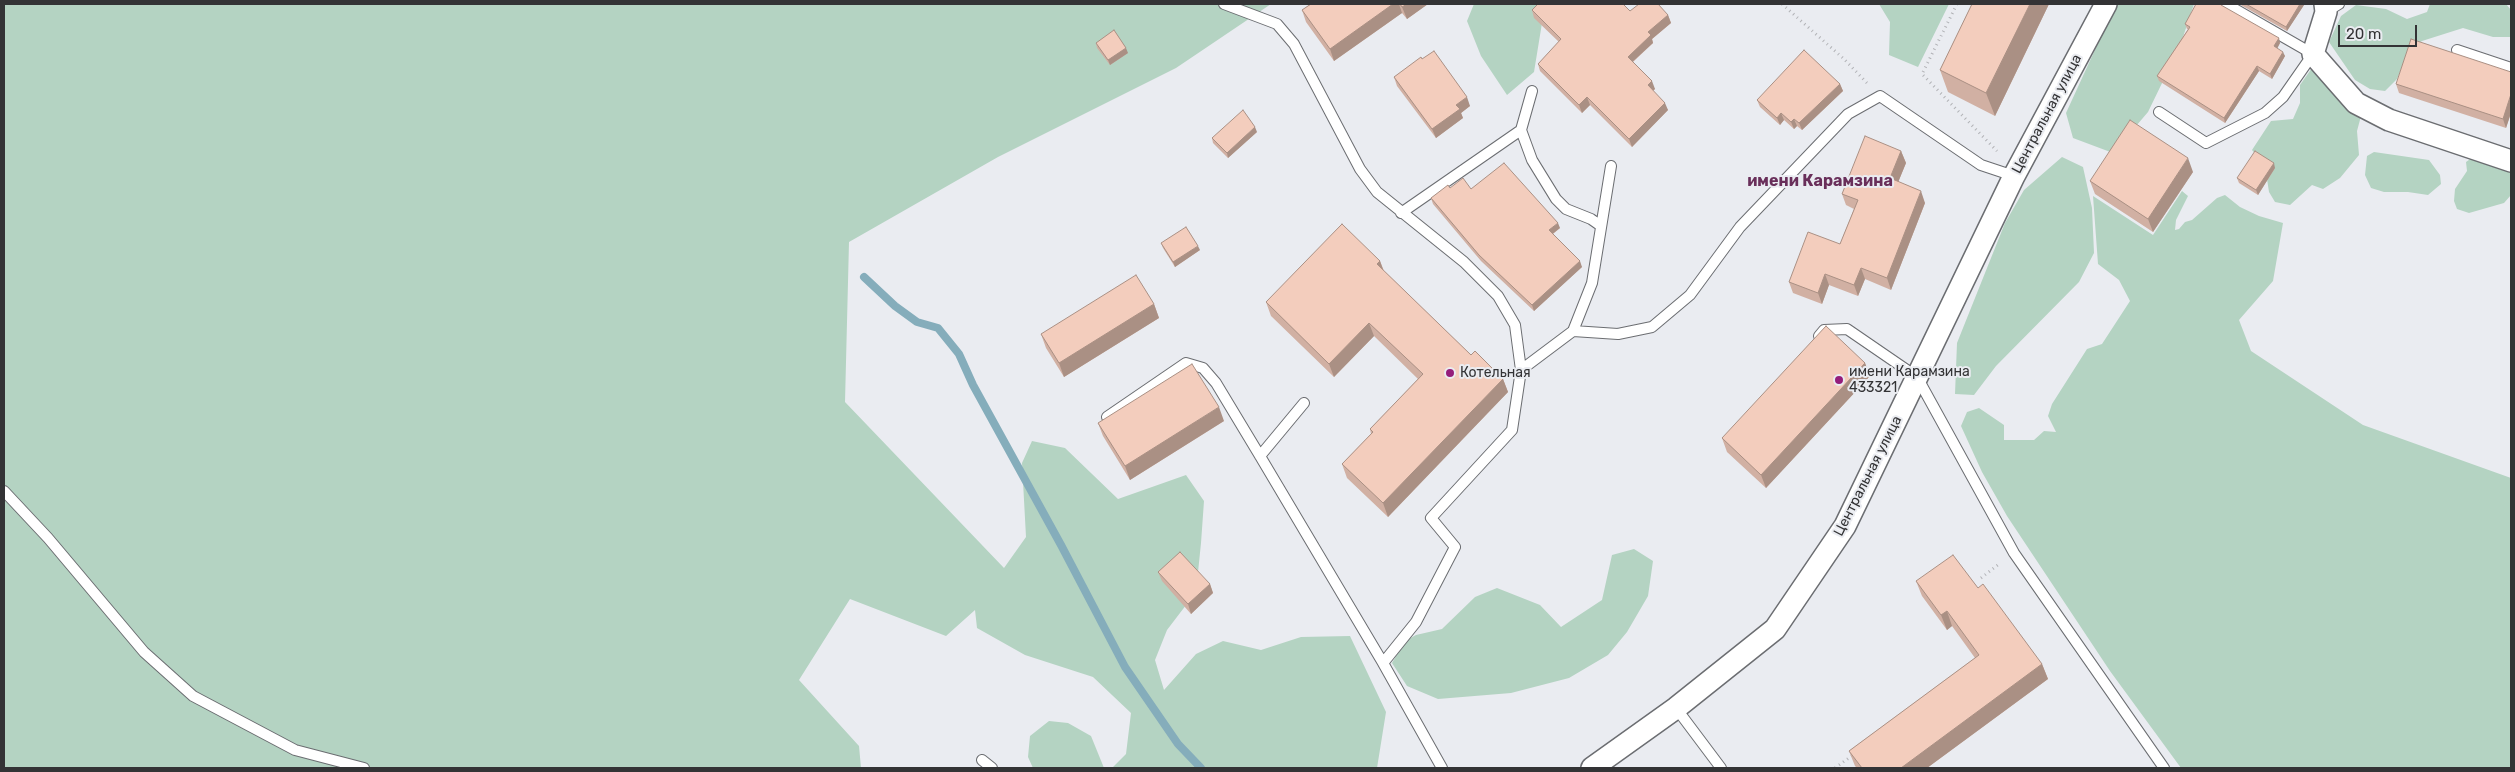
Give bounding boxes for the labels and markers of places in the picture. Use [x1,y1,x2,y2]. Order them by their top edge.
place label: имени Карамзина 433321 [1849,364,1970,397]
place label: Котельная [1460,365,1531,381]
marker: Котельная [1444,367,1456,379]
marker: имени Карамзина 433321 [1833,374,1845,386]

